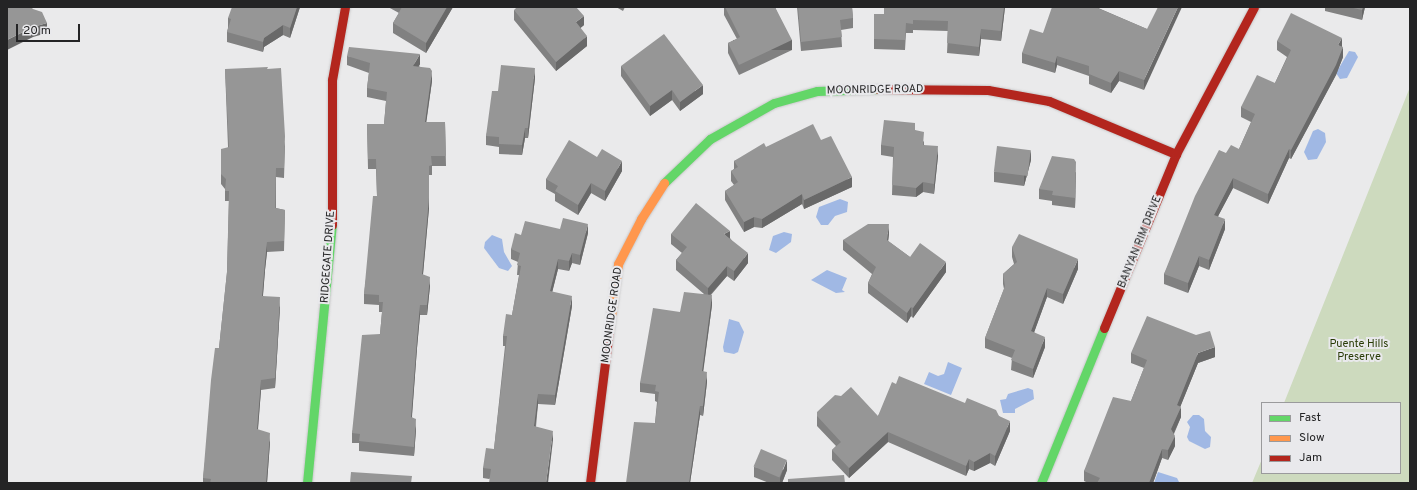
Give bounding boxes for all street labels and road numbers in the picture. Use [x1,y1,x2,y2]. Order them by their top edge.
street label: MOONRIDGE ROAD [827,83,923,97]
street label: BANYAN RIM DRIVE [1115,194,1165,290]
street label: RIDGEGATE DRIVE [318,211,338,303]
street label: MOONRIDGE ROAD [599,266,625,364]

